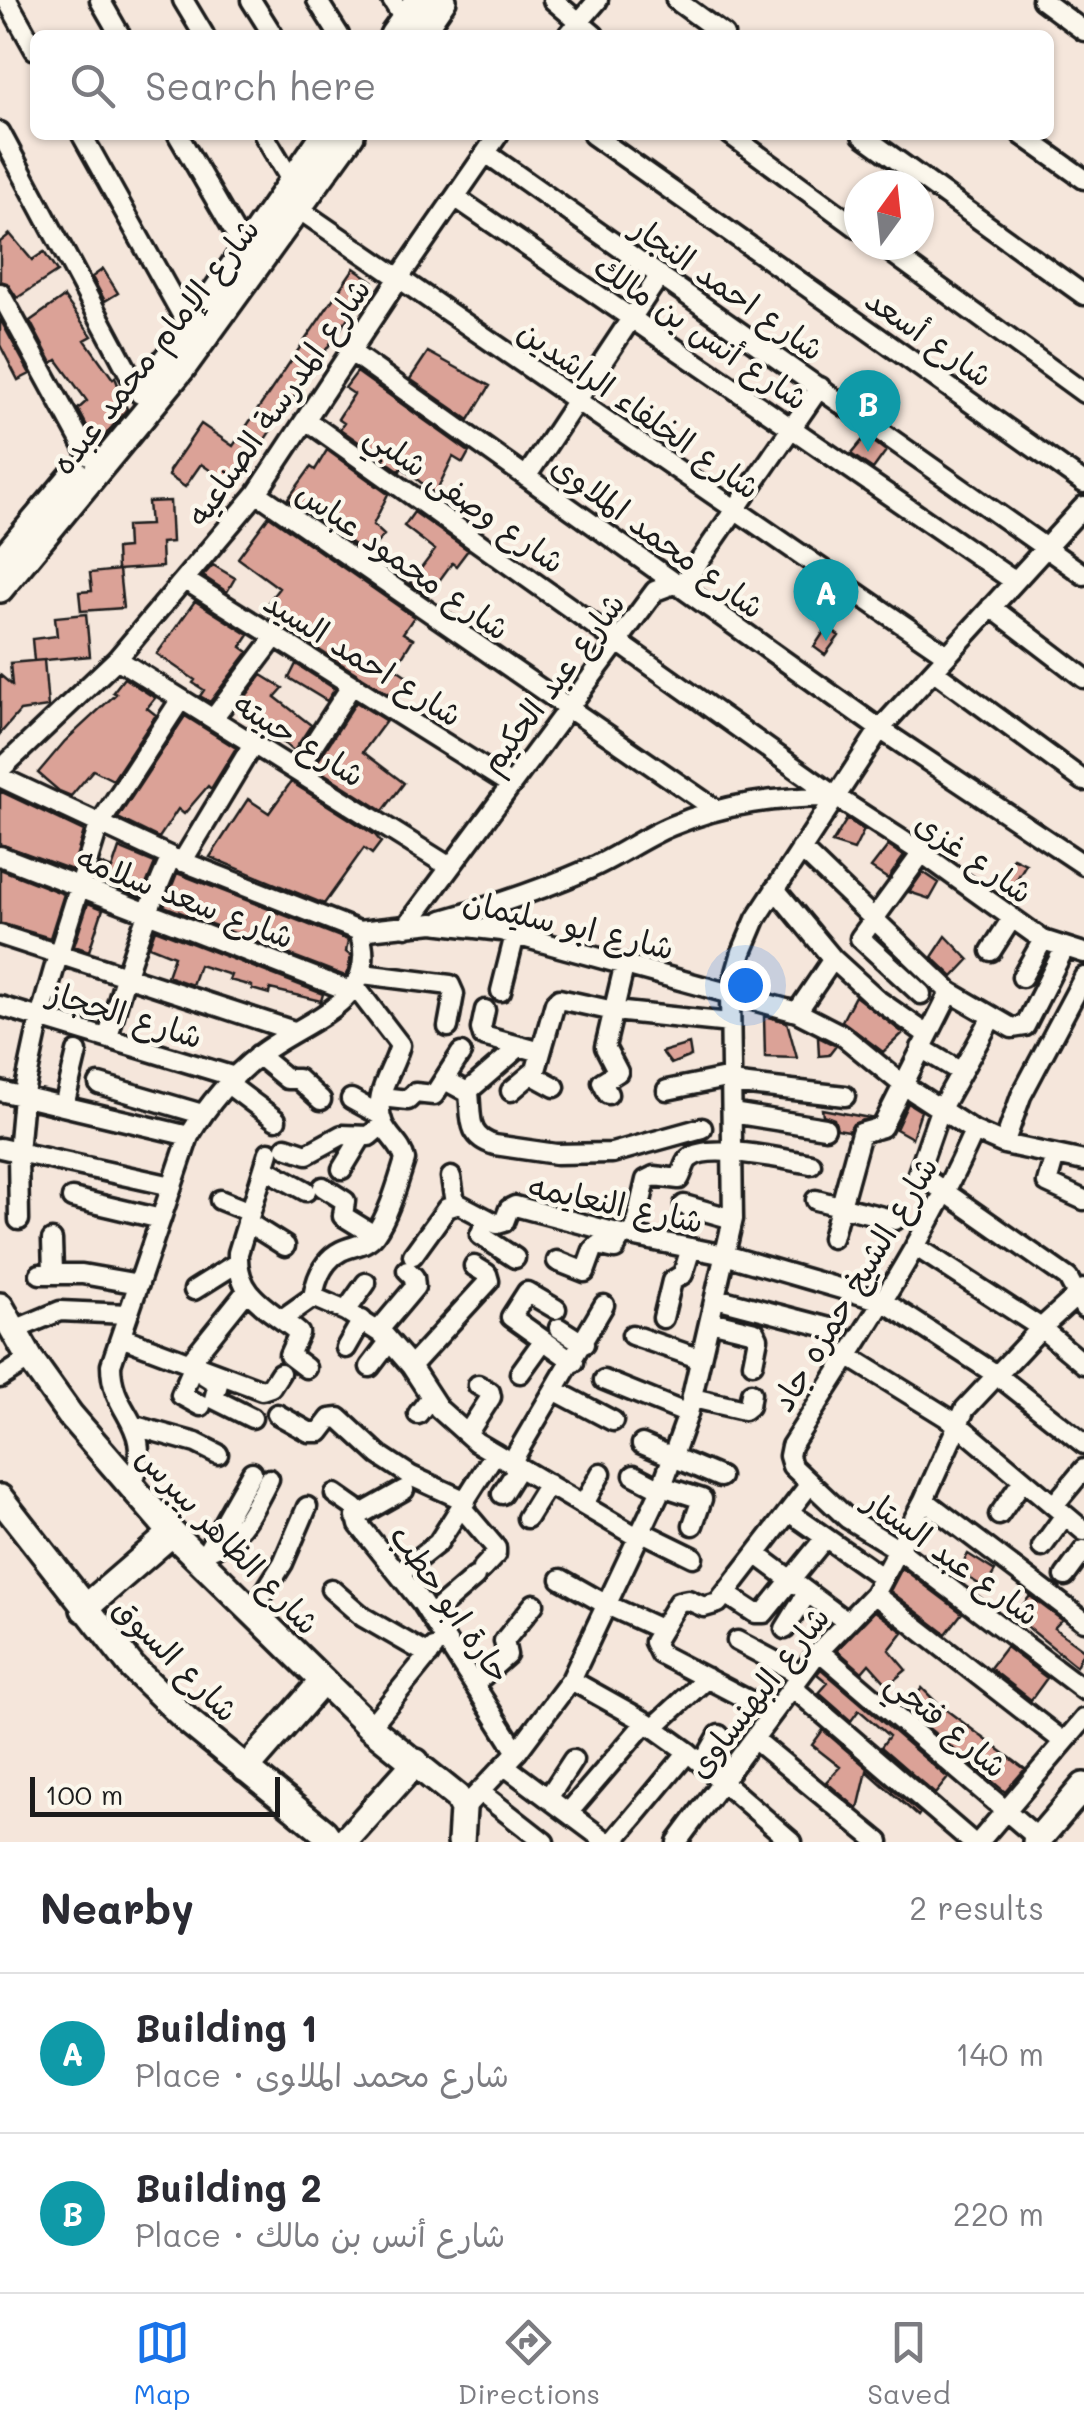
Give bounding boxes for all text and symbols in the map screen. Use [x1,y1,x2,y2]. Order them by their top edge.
search box [30,30,1054,140]
icon: search [65,58,120,113]
text: Search here [145,60,376,110]
north arrow [844,170,934,260]
street label: شارع احمد النجار [620,204,833,372]
street label: شارع الإمام محمد عبده [41,208,271,485]
street label: شارع أنس بن مالك [585,244,817,422]
street label: شارع المدرسة الصناعيه [176,269,382,536]
street label: شارع أسعد [856,277,1002,398]
street label: شارع الخلفاء الراشدين [508,309,769,511]
pin: B [836,370,900,452]
street label: شارع وصفى شلبي [353,413,574,589]
street label: شارع محمد الملاوى [542,444,774,630]
street label: شارع محمود عباس [287,470,519,651]
pin: A [794,558,858,641]
street label: شارع احمد السيد [255,579,471,738]
street label: شارع عبد الحكيم [469,583,637,784]
street label: شارع حبيته [224,681,374,798]
street label: شارع غزى [906,800,1042,915]
street label: شارع سعد سلامه [70,835,301,960]
street label: شارع ابو سليمان [459,878,678,972]
your location [720,960,771,1011]
street label: شارع الحجاز [40,969,208,1060]
street label: شارع الشيخ حمزه جاد [760,1148,949,1420]
street label: شارع النعايمه [524,1163,708,1245]
street label: شارع الظاهر بيبرس [125,1436,330,1645]
street label: شارع عبد الستار [852,1477,1049,1637]
street label: حارة ابو حطب [382,1516,522,1690]
street label: شارع السوق [102,1586,249,1733]
street label: شارع البهنساوى [676,1596,841,1788]
street label: شارع فتحي [873,1660,1017,1793]
scale bar [30,1772,280,1816]
text: 100 m [45,1776,123,1812]
text: Nearby [40,1880,194,1935]
text: 2 results [909,1886,1044,1928]
text: Building 1 [135,2002,317,2052]
text: A [61,2032,84,2074]
text: 140 m [955,2032,1044,2074]
text: Place · شارع محمد الملاوى [135,2053,509,2095]
text: Building 2 [135,2162,322,2212]
text: B [62,2192,83,2234]
text: 220 m [953,2192,1044,2234]
text: Place · شارع أنس بن مالك [135,2213,505,2255]
tab: Map [134,2315,191,2411]
tab: Directions [458,2315,600,2411]
tab: Saved [867,2315,950,2411]

